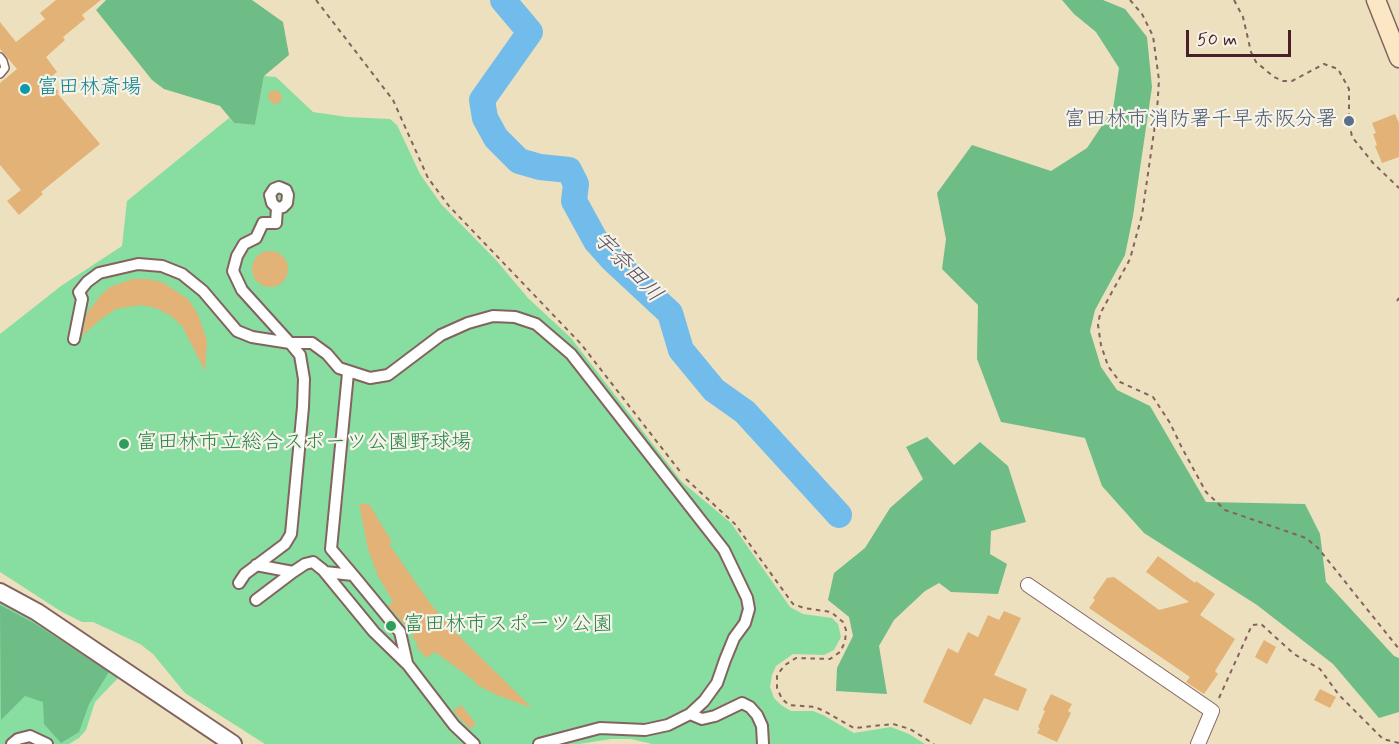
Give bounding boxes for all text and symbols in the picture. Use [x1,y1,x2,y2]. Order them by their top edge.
scale bar [1189,18,1294,56]
text: 50 m [1197,28,1237,52]
place label: 富田林斎場 [37,76,142,102]
marker: 富田林斎場 [18,82,32,96]
place label: 富田林市消防署千早赤阪分署 [1064,108,1337,134]
marker: 富田林市消防署千早赤阪分署 [1342,114,1356,128]
water label: 宇奈田川 [587,227,667,309]
place label: 富田林市立総合スポーツ公園野球場 [136,431,472,457]
marker: 富田林市立総合スポーツ公園野球場 [117,437,131,451]
place label: 富田林市スポーツ公園 [403,613,613,639]
marker: 富田林市スポーツ公園 [384,619,398,633]

